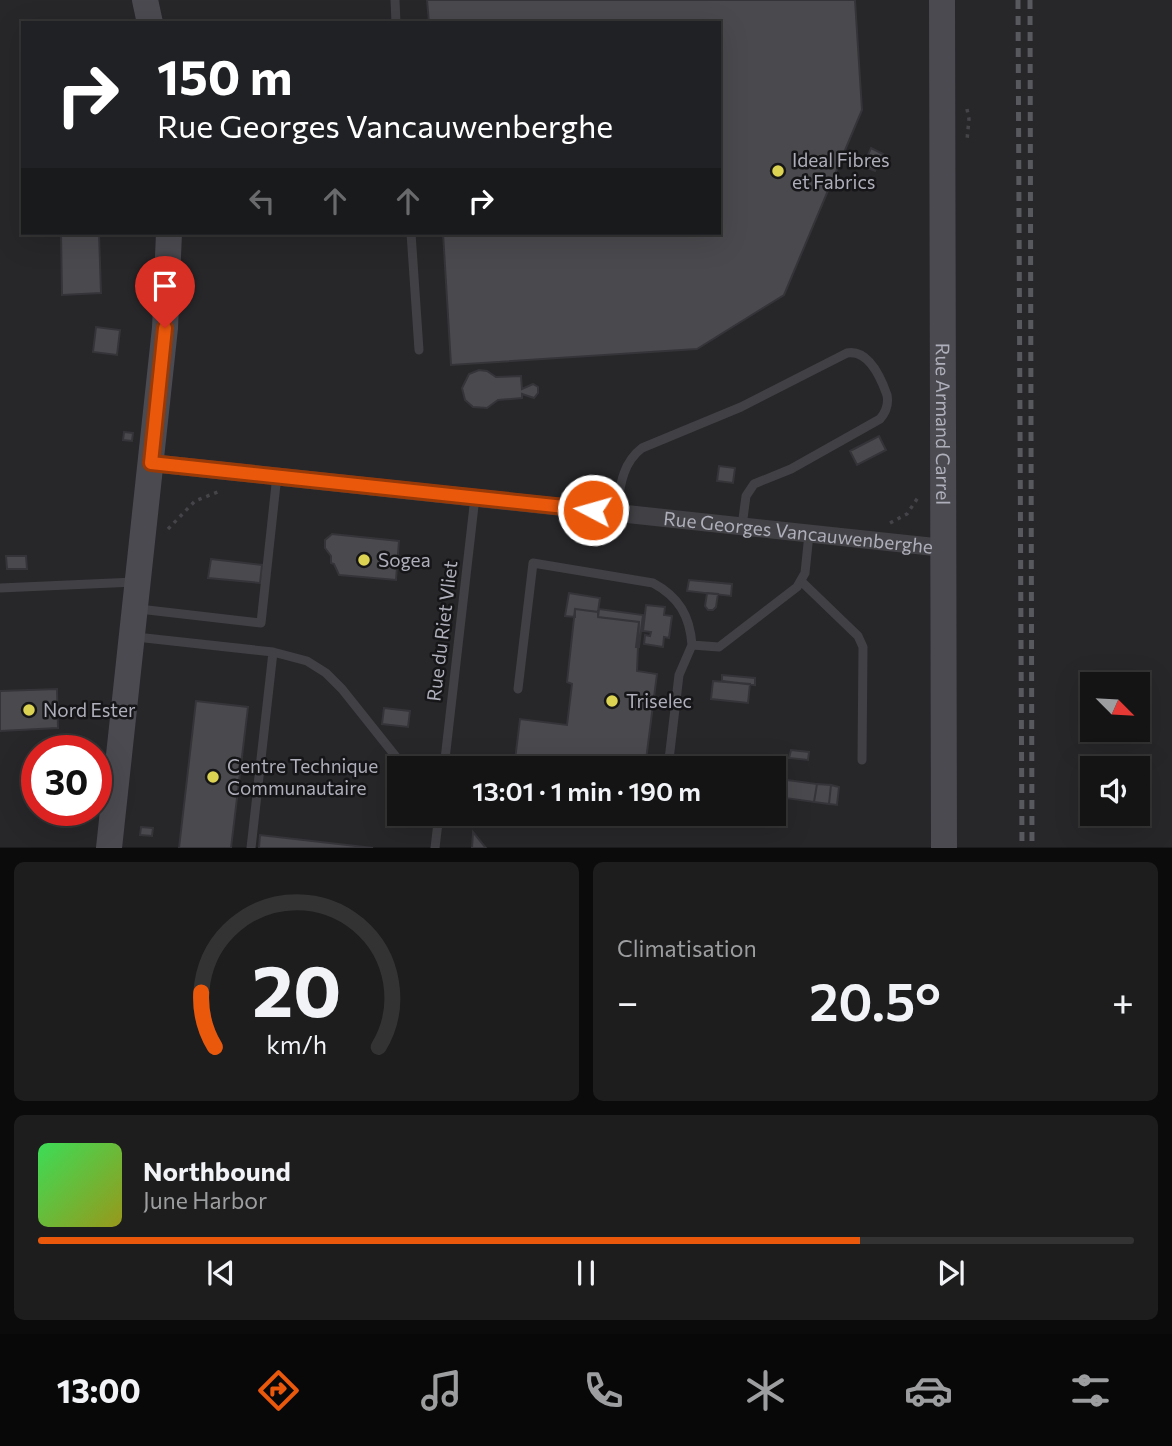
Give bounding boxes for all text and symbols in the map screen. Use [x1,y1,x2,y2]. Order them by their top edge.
text: 150 m [157,45,292,105]
icon: right [42,49,133,140]
text: Rue Georges Vancauwenberghe [157,105,613,145]
place label: Ideal Fibres et Fabrics [792,148,890,193]
marker: Ideal Fibres et Fabrics [770,163,786,179]
icon: left [243,182,281,220]
icon: ahead [316,182,354,220]
icon: ahead [389,182,427,220]
icon: right [462,182,500,220]
pin [135,256,195,328]
icon: arrive [146,267,184,305]
street label: Rue Armand Carrel [932,343,955,505]
position arrow [556,473,630,547]
street label: Rue Georges Vancauwenberghe [662,506,934,558]
place label: Sogea [378,548,431,571]
marker: Sogea [356,552,372,568]
street label: Rue du Riet Vliet [421,559,462,703]
north arrow [1080,672,1150,742]
map controls [1080,672,1150,826]
place label: Triselec [626,689,692,712]
marker: Triselec [604,693,620,709]
place label: Nord Ester [43,698,136,721]
marker: Nord Ester [21,702,37,718]
speed limit sign: 30 [21,735,112,826]
place label: Centre Technique Communautaire [227,754,378,799]
button: sound [1080,756,1150,826]
marker: Centre Technique Communautaire [205,769,221,785]
text: 13:01 · 1 min · 190 m [472,775,701,806]
text: Climatisation [617,934,757,962]
text: 20 [252,944,341,1033]
text: 20.5° [809,968,941,1032]
text: − [617,977,639,1024]
text: + [1112,977,1134,1024]
text: km/h [266,1029,327,1059]
text: Northbound [143,1155,291,1186]
text: June Harbor [143,1186,267,1214]
icon: previous [202,1254,240,1292]
icon: pause [567,1254,605,1292]
icon: next [932,1254,970,1292]
icon: directions [254,1366,303,1415]
icon: music [417,1366,466,1415]
icon: phone [579,1366,628,1415]
icon: climate [741,1366,790,1415]
icon: car [904,1366,953,1415]
icon: filters [1066,1366,1115,1415]
text: 13:00 [57,1370,141,1410]

